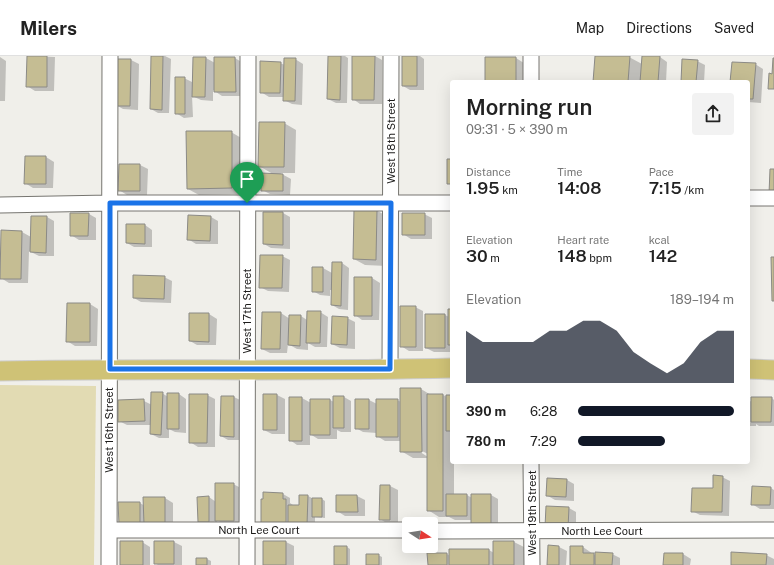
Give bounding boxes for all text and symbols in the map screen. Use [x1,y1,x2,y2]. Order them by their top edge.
text: Milers [20,17,77,39]
text: Map [576,20,604,36]
text: Directions [626,20,692,36]
text: Saved [714,20,754,36]
button: share [692,93,734,135]
text: Morning run [466,94,592,120]
street label: West 18th Street [385,98,397,184]
text: 09:31 · 5 × 390 m [466,122,568,137]
pin [230,162,264,203]
text: Distance [466,166,511,178]
text: Time [557,166,582,178]
text: Pace [649,166,674,178]
icon: arrive [236,168,258,190]
text: 1.95 [466,178,500,198]
text: 14:08 [557,178,601,198]
text: 7:15 [649,178,682,198]
text: km [500,184,518,196]
text: /km [682,184,704,196]
text: Elevation [466,234,513,246]
text: Heart rate [557,234,609,246]
text: kcal [649,234,670,246]
text: 30 [466,246,488,266]
text: 148 [557,246,587,266]
text: 142 [649,246,677,266]
text: m [488,252,500,264]
text: bpm [587,252,612,264]
street label: West 17th Street [241,268,253,354]
text: Elevation [466,292,521,307]
text: 189–194 m [670,292,734,307]
street label: West 16th Street [103,387,115,473]
text: 390 m [466,404,506,419]
text: 6:28 [530,404,557,419]
text: 780 m [466,434,506,449]
text: 7:29 [530,434,557,449]
street label: West 19th Street [526,470,538,556]
north arrow [402,517,438,553]
map controls [402,517,438,553]
street label: North Lee Court [218,524,300,536]
street label: North Lee Court [561,525,643,537]

